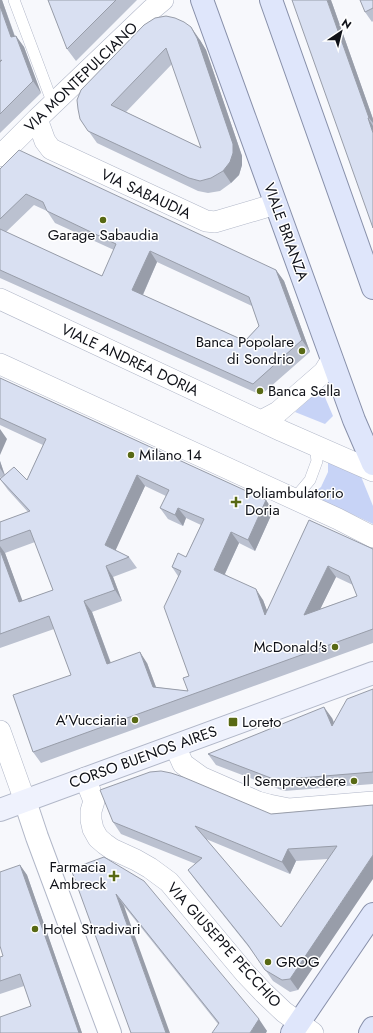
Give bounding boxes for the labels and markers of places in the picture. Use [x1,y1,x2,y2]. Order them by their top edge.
marker: Garage Sabaudia [98,215,108,225]
place label: Garage Sabaudia [48,224,158,246]
place label: Banca Popolare di Sondrio [196,331,294,370]
marker: Banca Popolare di Sondrio [297,346,307,356]
place label: Banca Sella [268,380,340,402]
marker: Banca Sella [255,386,265,396]
place label: Milano 14 [139,444,202,466]
marker: Milano 14 [126,450,136,460]
place label: Poliambulatorio Doria [245,482,343,521]
marker: Poliambulatorio Doria [230,496,242,508]
place label: McDonald's [253,636,327,658]
marker: McDonald's [330,642,340,652]
place label: A'Vucciaria [56,709,127,731]
place label: Loreto [242,711,281,733]
marker: A'Vucciaria [130,715,140,725]
marker: Loreto [227,716,239,728]
place label: Il Semprevedere [243,770,346,792]
marker: Il Semprevedere [349,776,359,786]
place label: Farmacia Ambreck [49,856,106,895]
marker: Farmacia Ambreck [109,871,119,881]
place label: Hotel Stradivari [43,918,141,940]
marker: Hotel Stradivari [30,924,40,934]
place label: GROG [276,951,320,973]
marker: GROG [263,957,273,967]

